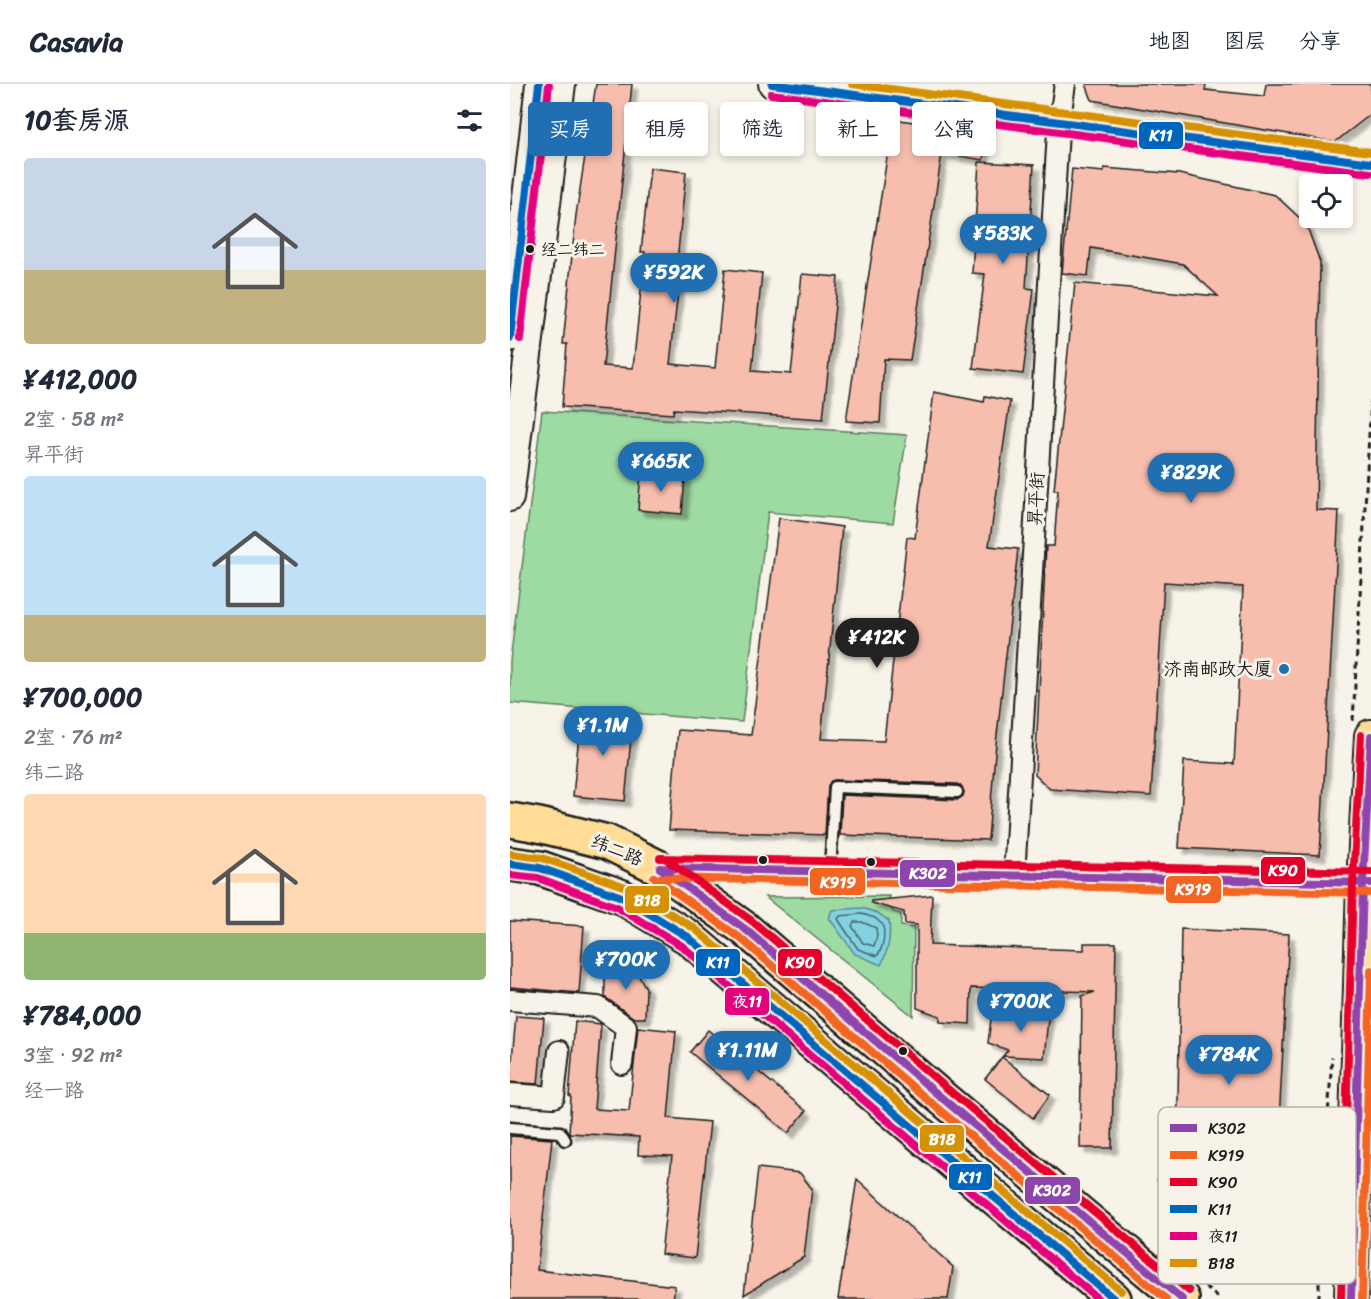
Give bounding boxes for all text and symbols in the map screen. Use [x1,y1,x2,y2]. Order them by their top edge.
text: Casavia [30,17,123,66]
text: 地图 [1149,22,1191,60]
text: 图层 [1224,22,1266,60]
text: 分享 [1299,22,1341,60]
text: 10套房源 [24,97,130,143]
chip: 买房 [528,102,612,156]
chip: 租房 [624,102,708,156]
chip: 筛选 [720,102,804,156]
chip: 新上 [816,102,900,156]
chip: 公寓 [912,102,996,156]
icon: filters [453,104,486,137]
line badge: K11 [1138,121,1184,150]
text: K11 [1148,121,1173,150]
map controls [1299,174,1353,228]
button: locate [1299,174,1353,228]
icon: home [201,197,309,305]
pin: ¥583K [961,214,1045,265]
text: ¥583K [974,216,1032,251]
place label: 经二纬二 [541,235,605,264]
marker: 经二纬二 [524,243,536,255]
pin: ¥592K [632,253,716,304]
text: ¥592K [644,255,704,290]
text: ¥412,000 [24,356,137,402]
text: 2室 · 58 m² [24,402,124,437]
text: 昇平街 [24,437,84,472]
pin: ¥665K [619,442,703,493]
text: ¥665K [632,444,690,479]
pin: ¥829K [1149,453,1233,504]
text: ¥829K [1161,455,1221,490]
street label: 昇平街 [1019,471,1053,527]
icon: home [201,515,309,623]
pin: ¥412K [835,618,919,669]
text: ¥412K [849,620,905,655]
place label: 济南邮政大厦 [1164,653,1272,685]
marker: 济南邮政大厦 [1277,662,1291,676]
text: ¥700,000 [24,674,142,720]
pin: ¥1.1M [561,706,645,757]
text: ¥1.1M [578,708,628,743]
text: 2室 · 76 m² [24,720,123,755]
text: 纬二路 [24,755,84,790]
street label: 纬二路 [586,825,648,875]
icon: home [201,833,309,941]
unlabelled marker [757,854,769,866]
unlabelled marker [865,856,877,868]
line badge: K90 [1260,856,1306,885]
text: K90 [1267,856,1298,885]
line badge: K302 [899,859,956,888]
text: K302 [908,859,948,888]
line badge: K919 [809,867,866,896]
text: K919 [819,868,856,897]
line badge: K919 [1165,875,1222,904]
text: K919 [1174,875,1211,904]
line badge: B18 [624,885,670,914]
text: B18 [634,886,661,915]
pin: ¥700K [584,940,668,991]
text: ¥700K [596,942,656,977]
line badge: K11 [695,948,741,977]
text: K11 [705,948,730,977]
line badge: K90 [777,948,823,977]
text: K90 [784,948,815,977]
pin: ¥700K [979,982,1063,1033]
text: ¥700K [991,984,1051,1019]
line badge: 夜11 [724,987,770,1016]
text: 夜11 [732,987,762,1016]
text: ¥784,000 [24,992,142,1038]
pin: ¥1.11M [699,1031,797,1082]
text: ¥1.11M [718,1033,778,1068]
pin: ¥784K [1187,1035,1271,1086]
text: ¥784K [1199,1037,1259,1072]
text: 3室 · 92 m² [24,1038,123,1073]
unlabelled marker [897,1045,909,1057]
text: 经一路 [24,1073,84,1108]
legend [1158,1107,1356,1284]
text: K302 [1208,1114,1246,1143]
line badge: B18 [919,1124,965,1153]
text: B18 [929,1125,956,1154]
text: K919 [1208,1141,1244,1170]
line badge: K11 [948,1163,993,1191]
text: K11 [957,1163,982,1192]
text: K90 [1208,1168,1238,1197]
line badge: K302 [1024,1176,1081,1205]
text: K302 [1032,1176,1072,1205]
text: K11 [1208,1195,1232,1224]
text: 夜11 [1208,1222,1238,1251]
text: B18 [1208,1249,1235,1278]

